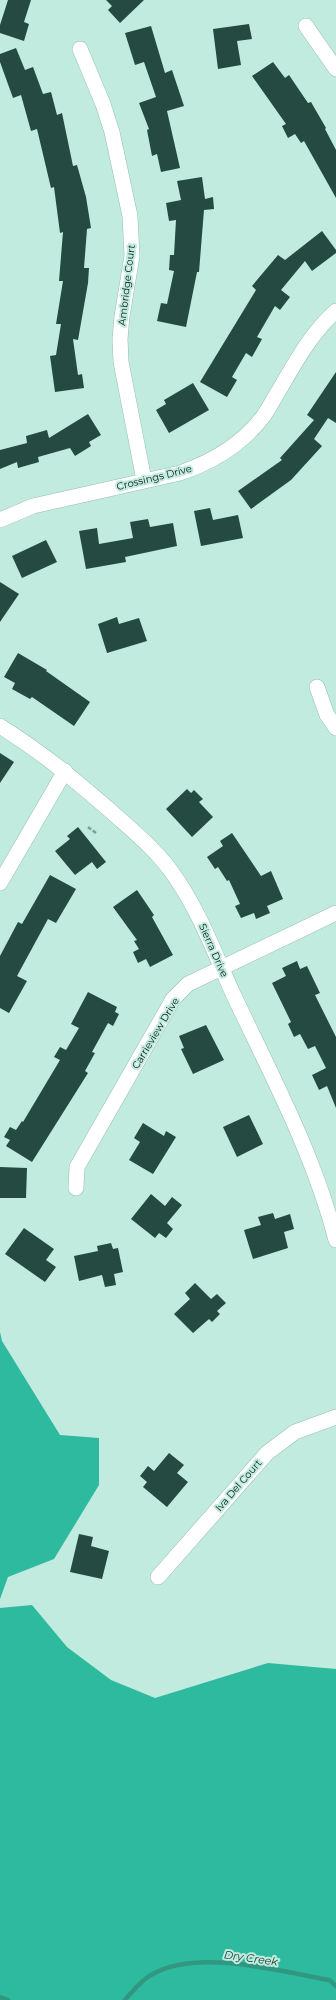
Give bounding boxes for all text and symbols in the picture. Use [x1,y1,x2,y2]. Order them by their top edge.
street label: Ambridge Court [115,244,138,326]
street label: Crossings Drive [115,462,193,493]
street label: Sierra Drive [196,921,231,979]
street label: Carrieview Drive [129,995,182,1071]
street label: Iva Del Court [212,1457,264,1514]
water label: Dry Creek [223,1947,279,1969]

